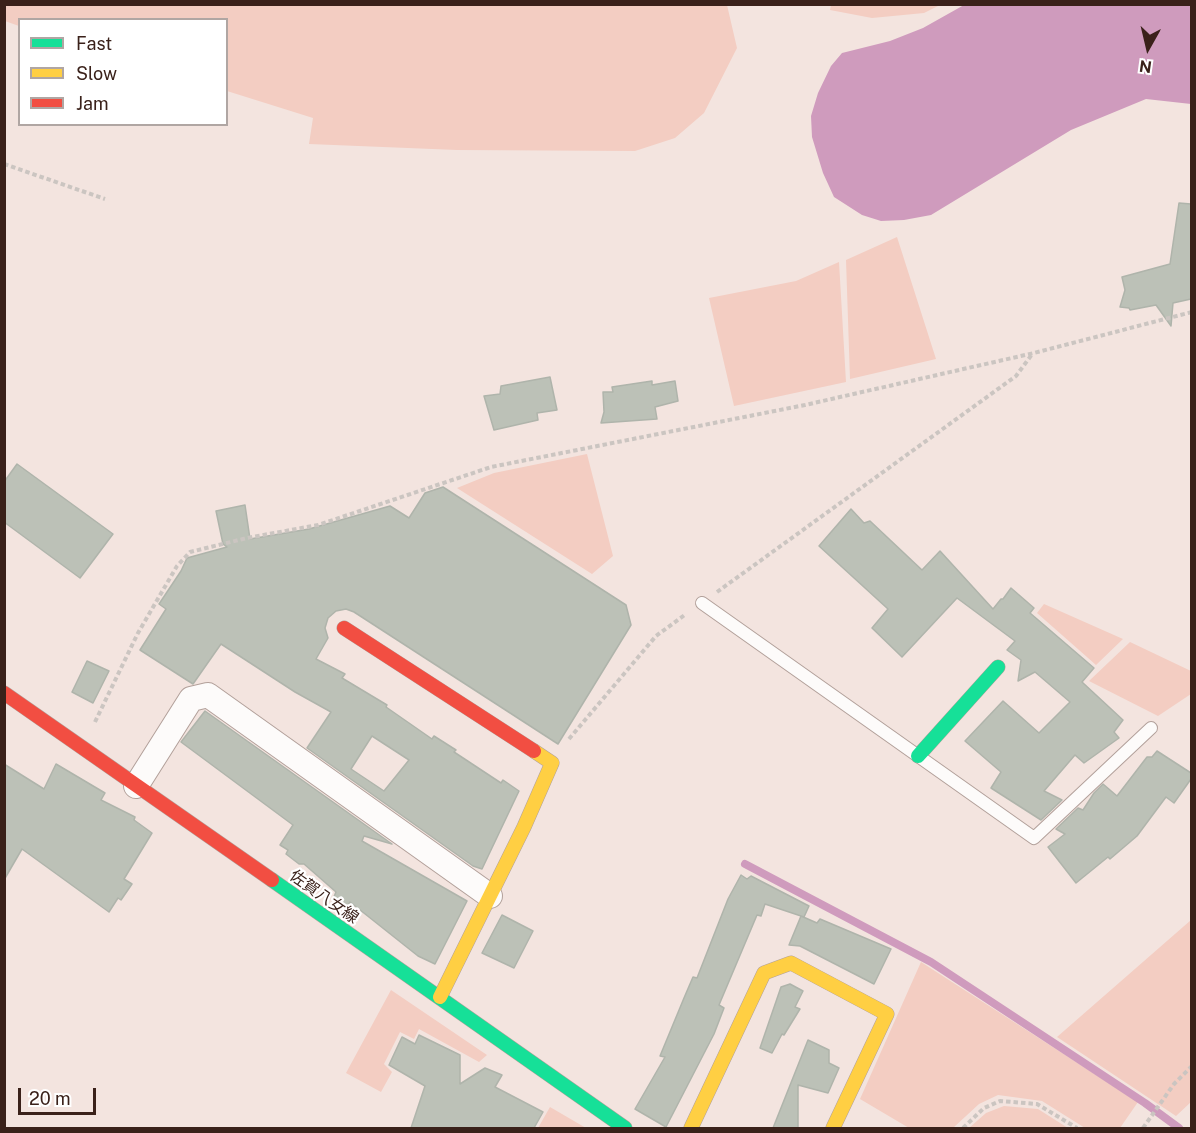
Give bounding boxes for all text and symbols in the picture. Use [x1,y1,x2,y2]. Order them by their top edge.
legend [18,18,228,126]
north arrow [1118,18,1178,78]
text: Fast [76,33,112,54]
text: N [1138,56,1153,77]
text: Slow [76,63,117,84]
text: Jam [76,93,109,114]
street label: 佐賀八女線 [286,866,362,928]
scale bar [21,1076,99,1114]
text: 20 m [29,1088,71,1109]

